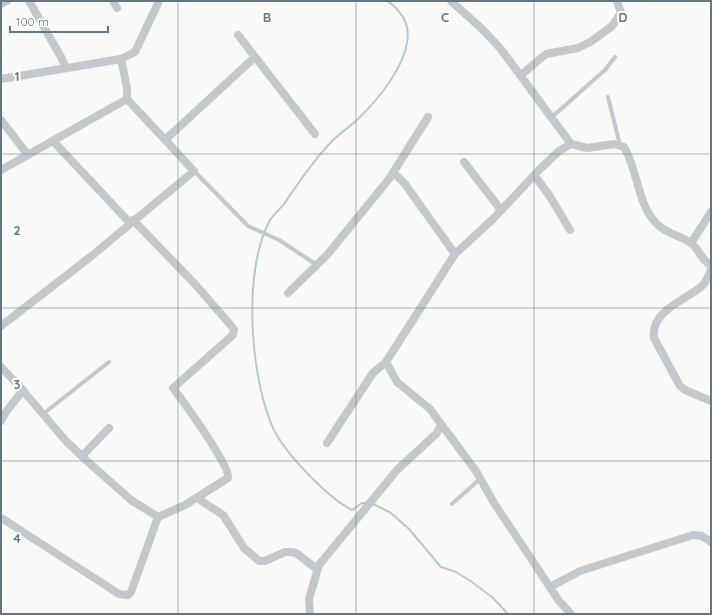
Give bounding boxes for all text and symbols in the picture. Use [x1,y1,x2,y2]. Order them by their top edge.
scale bar [10,8,108,34]
text: B [263,9,271,25]
text: C [441,9,449,25]
text: D [618,9,628,25]
text: 100 m [16,14,49,29]
text: 1 [14,68,20,84]
text: 2 [13,222,21,238]
text: 3 [14,376,21,392]
text: 4 [13,530,21,546]

